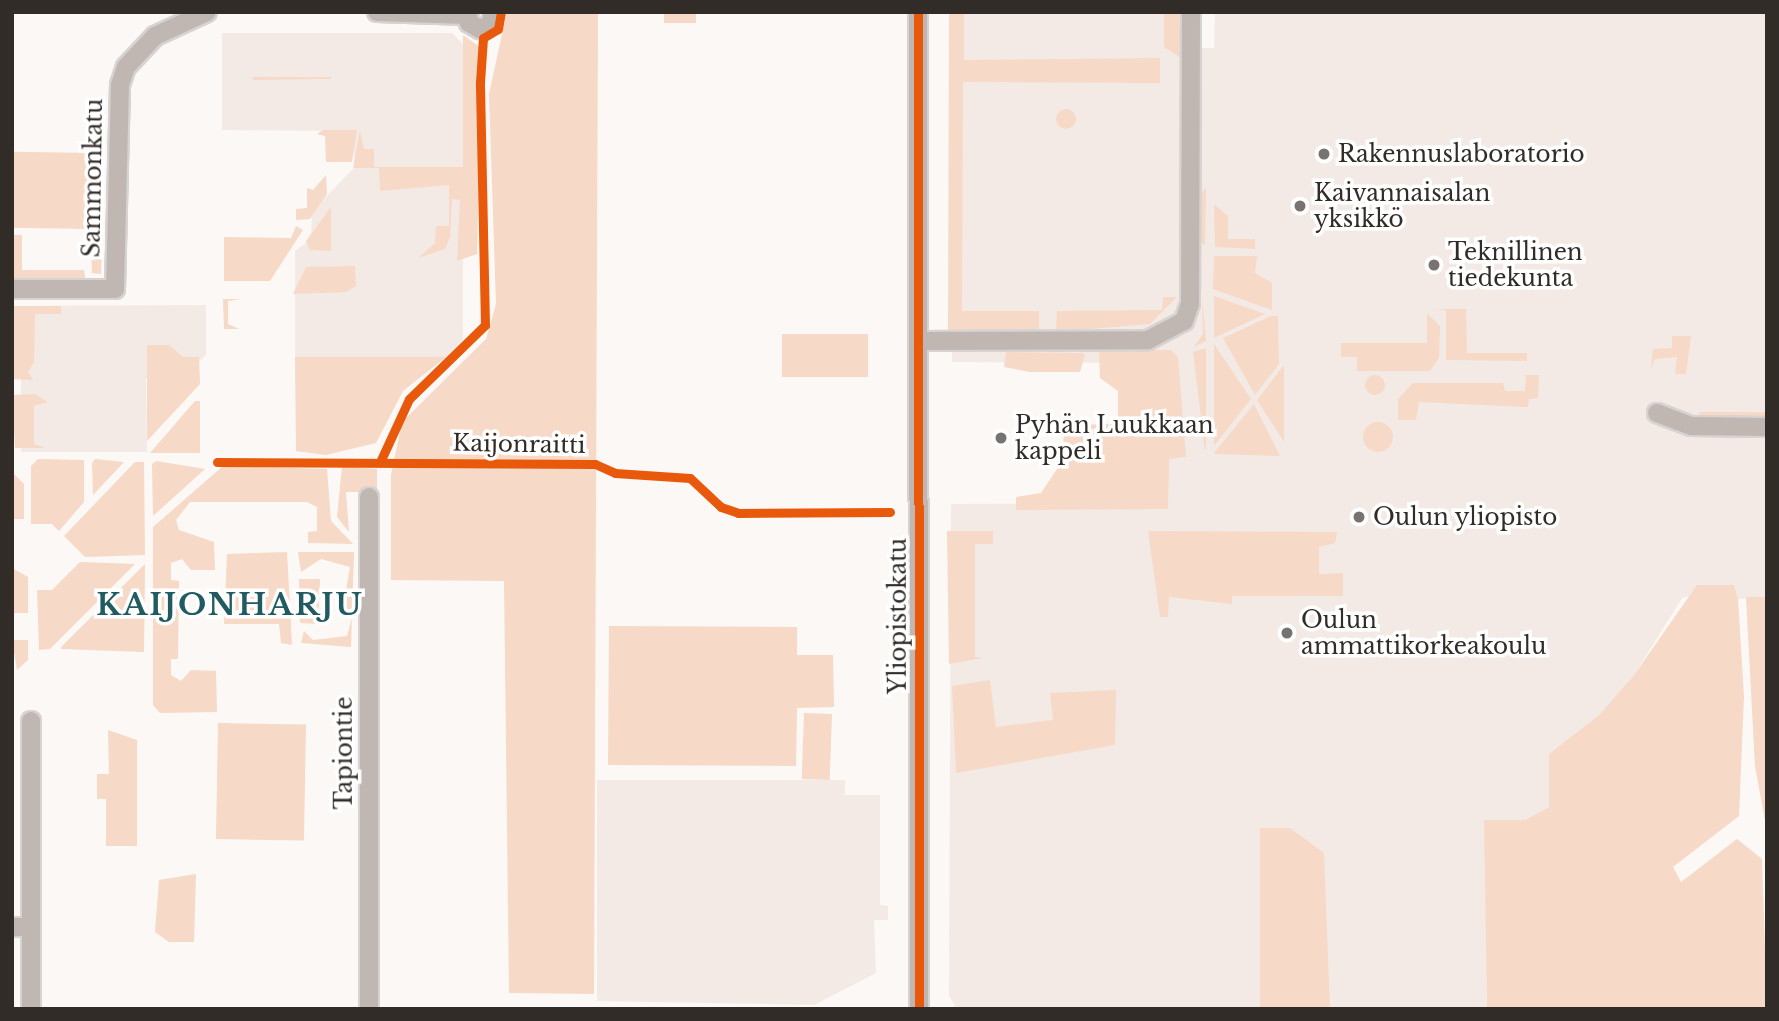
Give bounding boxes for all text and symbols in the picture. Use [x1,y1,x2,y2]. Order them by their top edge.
street label: Sammonkatu [78,98,108,258]
place label: Rakennuslaboratorio [1338,140,1585,168]
marker: Rakennuslaboratorio [1316,146,1332,162]
place label: Kaivannaisalan yksikkö [1314,179,1490,233]
marker: Kaivannaisalan yksikkö [1292,198,1308,214]
place label: Teknillinen tiedekunta [1448,238,1583,292]
marker: Teknillinen tiedekunta [1426,257,1442,273]
place label: Pyhän Luukkaan kappeli [1015,411,1214,465]
street label: Kaijonraitti [452,429,586,459]
marker: Pyhän Luukkaan kappeli [993,430,1009,446]
place label: Oulun yliopisto [1373,503,1558,531]
marker: Oulun yliopisto [1351,509,1367,525]
street label: Yliopistokatu [884,538,912,694]
district label: KAIJONHARJU [98,587,362,623]
place label: Oulun ammattikorkeakoulu [1301,606,1546,660]
marker: Oulun ammattikorkeakoulu [1279,625,1295,641]
street label: Tapiontie [330,697,358,809]

